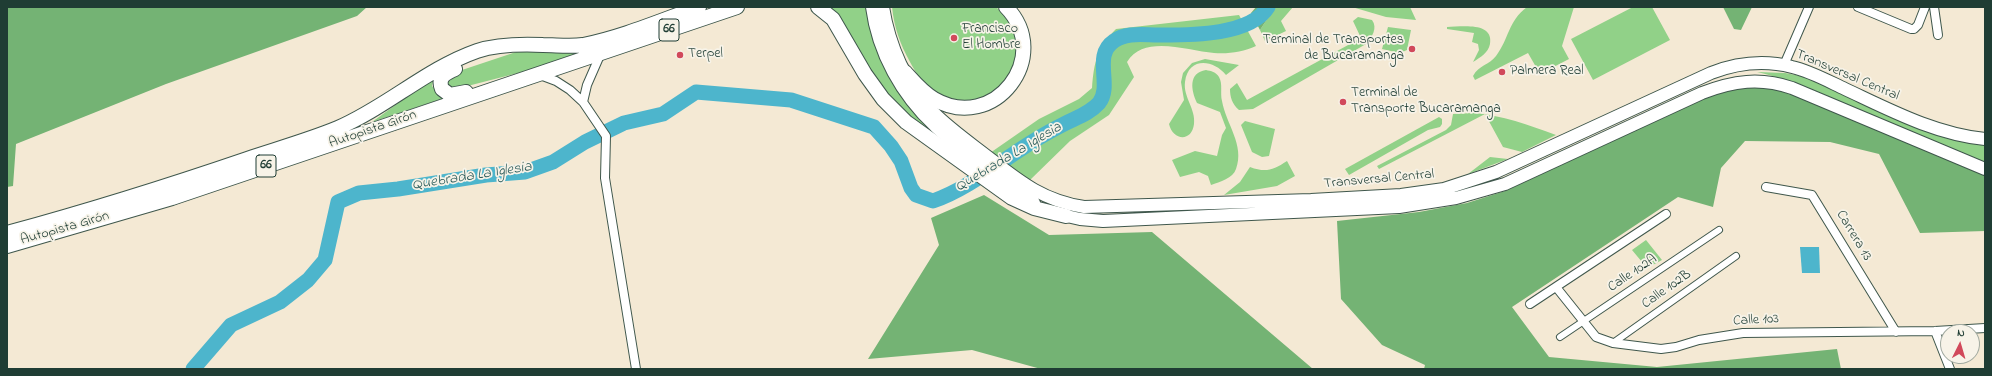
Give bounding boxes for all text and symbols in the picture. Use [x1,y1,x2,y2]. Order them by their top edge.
road number: 66 [659,19,679,41]
place label: Francisco El Hombre [962,22,1021,54]
marker: Francisco El Hombre [949,33,959,43]
place label: Terminal de Transportes de Bucaramanga [1263,33,1404,66]
marker: Terminal de Transportes de Bucaramanga [1407,44,1417,54]
place label: Terpel [688,47,723,63]
street label: Transversal Central [1793,47,1901,105]
marker: Terpel [675,50,685,60]
place label: Palmera Real [1510,64,1584,80]
marker: Palmera Real [1497,67,1507,77]
place label: Terminal de Transporte Bucaramanga [1351,86,1501,118]
marker: Terminal de Transporte Bucaramanga [1338,97,1348,107]
street label: Autopista Girón [327,107,419,153]
water label: Quebrada La Iglesia [953,119,1065,197]
road number: 66 [256,155,276,177]
water label: Quebrada La Iglesia [411,159,533,195]
street label: Transversal Central [1323,167,1435,193]
street label: Autopista Girón [19,208,111,250]
street label: Carrera 13 [1831,208,1875,264]
street label: Calle 102A [1605,251,1661,297]
street label: Calle 102B [1639,267,1695,313]
street label: Calle 103 [1733,311,1779,331]
north arrow [1940,324,1980,364]
text: N [1957,325,1965,341]

